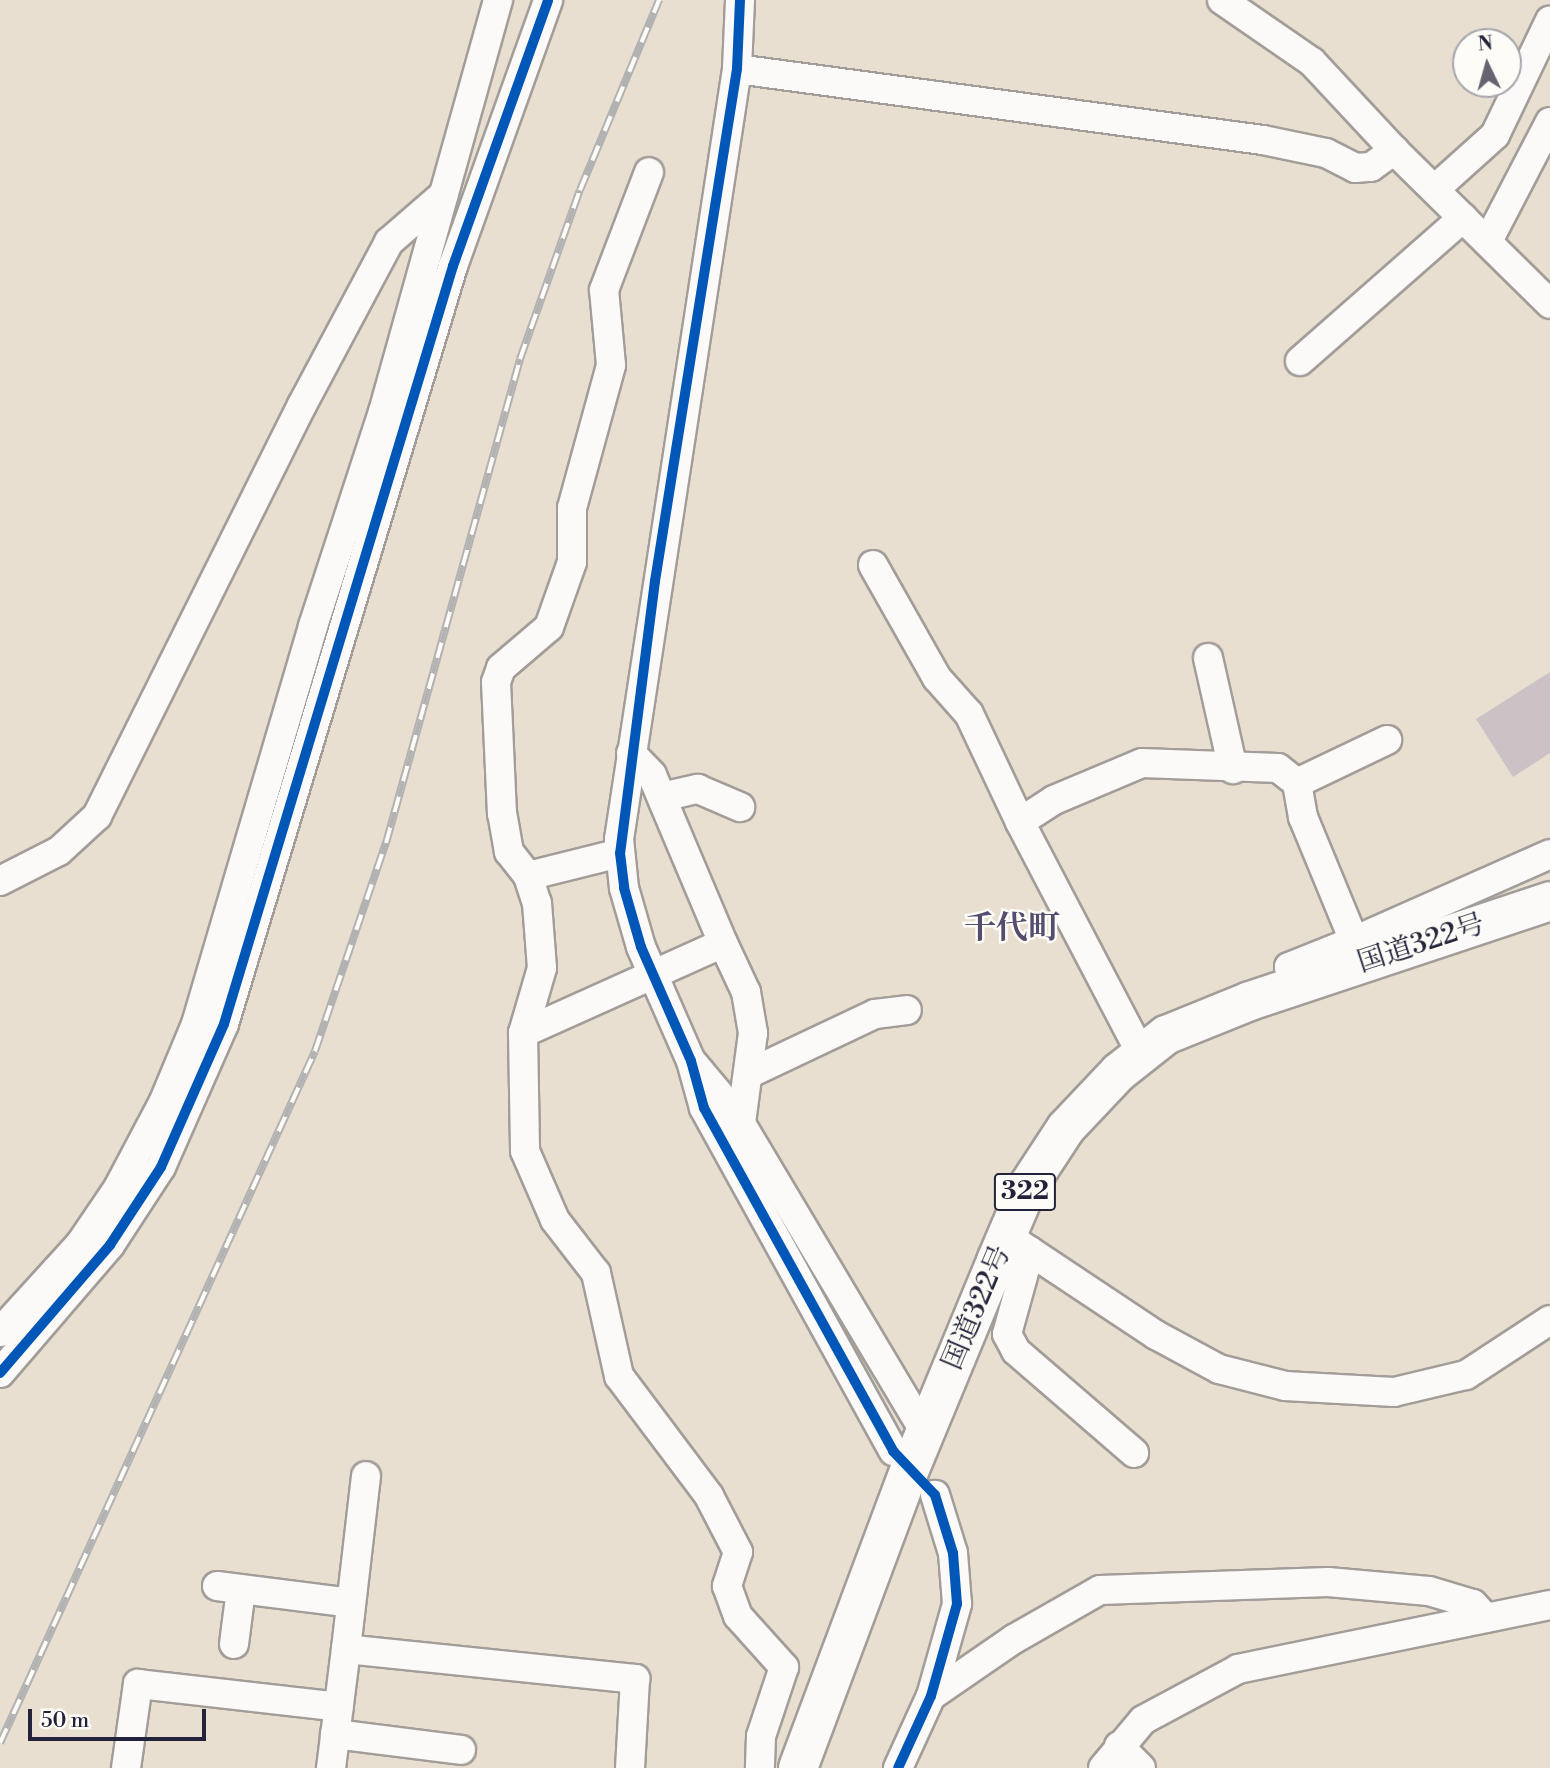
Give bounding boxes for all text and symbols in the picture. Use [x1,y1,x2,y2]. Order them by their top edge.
north arrow [1452,28,1522,98]
text: N [1477,31,1494,57]
street label: 国道322号 [1353,908,1489,980]
district label: 千代町 [964,909,1060,947]
road number: 322 [993,1170,1056,1214]
street label: 国道322号 [936,1241,1018,1375]
scale bar [32,1694,210,1738]
text: 50 m [41,1708,89,1734]

